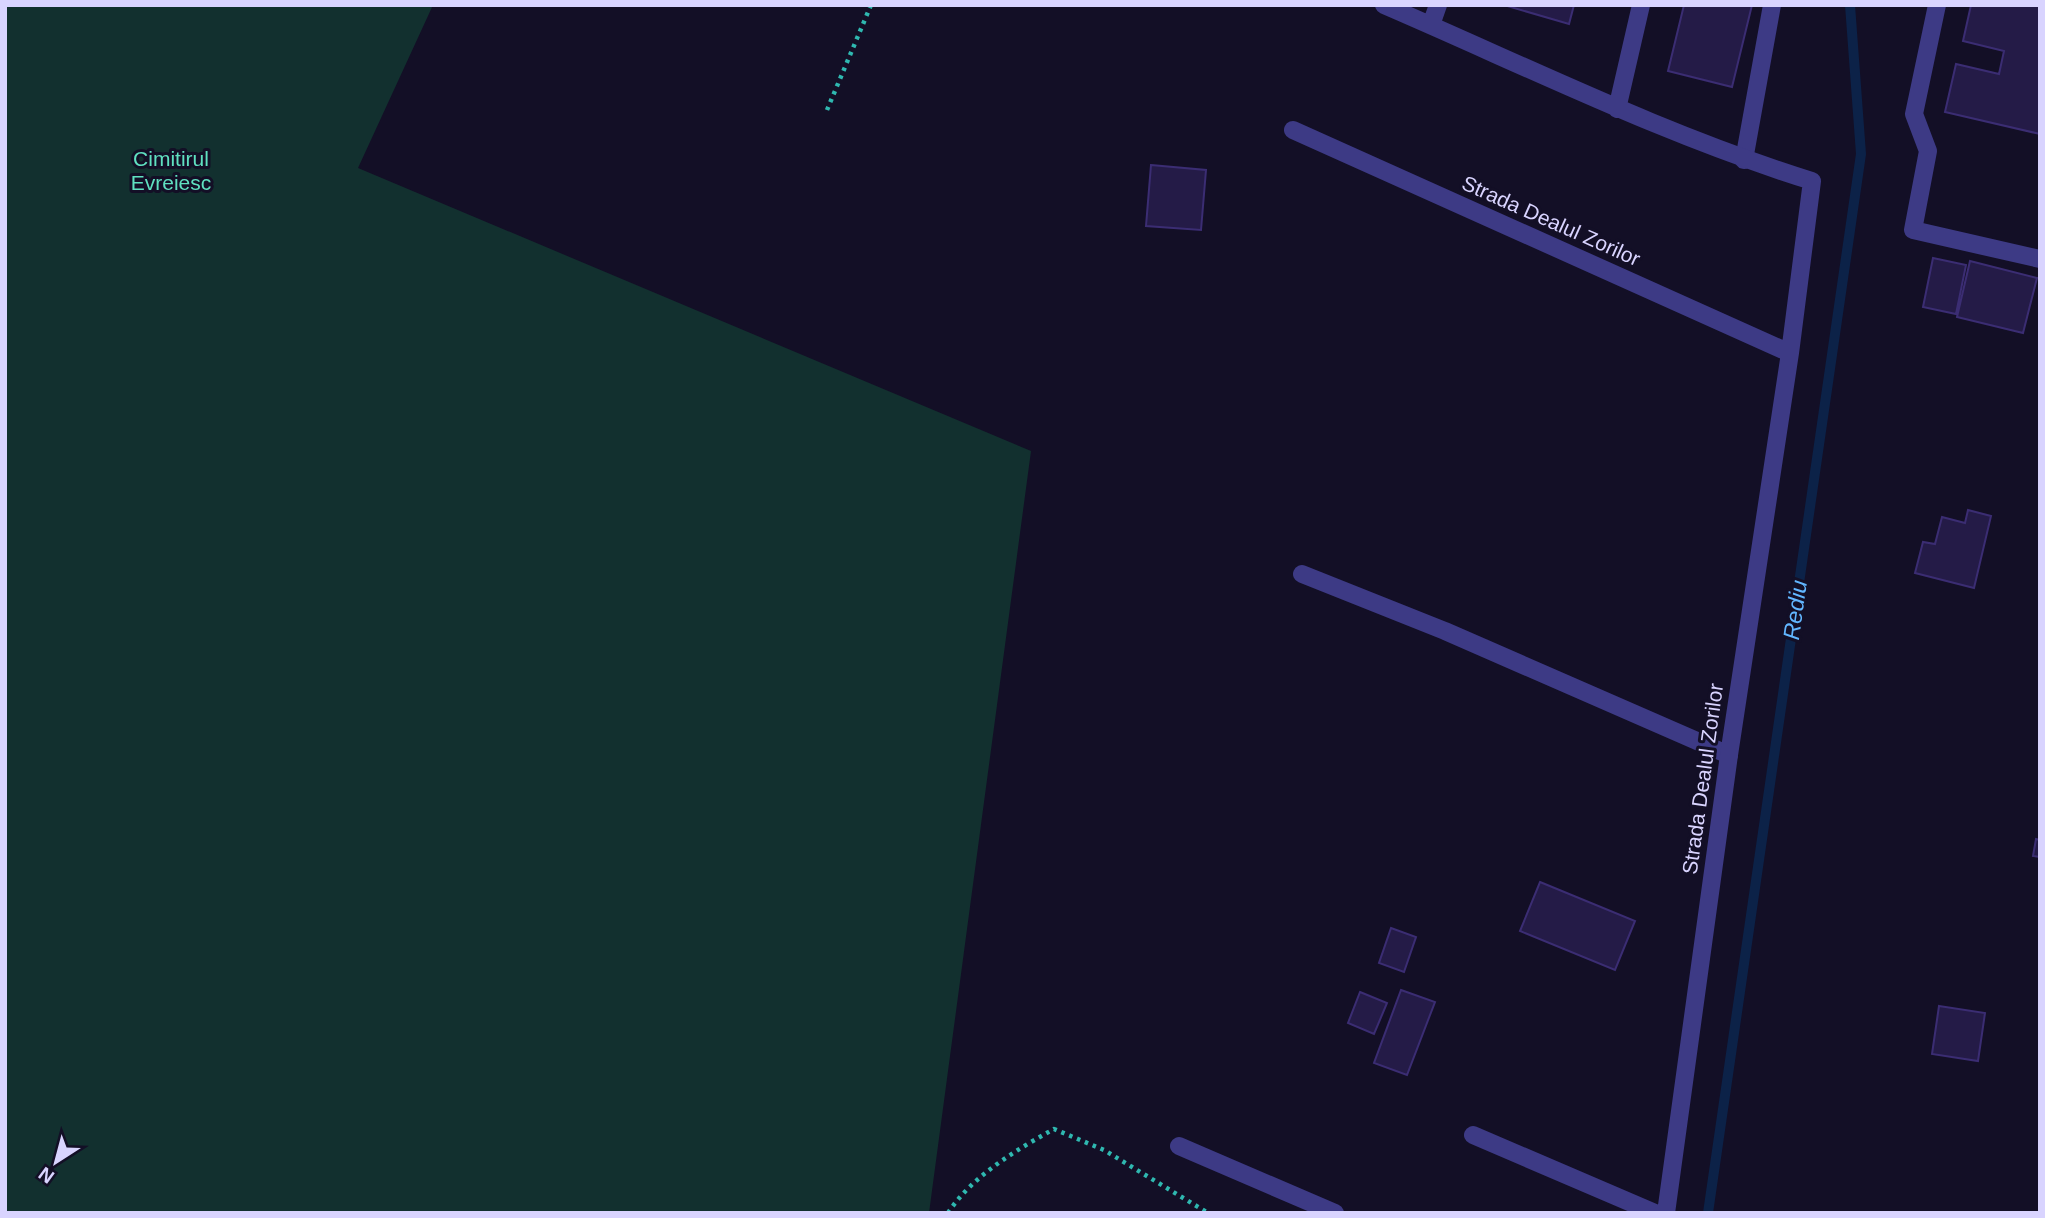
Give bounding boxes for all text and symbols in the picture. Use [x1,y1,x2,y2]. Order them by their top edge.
park label: Cimitirul Evreiesc [131,147,211,194]
street label: Strada Dealul Zorilor [1459,171,1644,270]
water label: Rediu [1778,578,1812,642]
street label: Strada Dealul Zorilor [1678,682,1727,876]
north arrow [21,1127,91,1197]
text: N [35,1163,58,1188]

